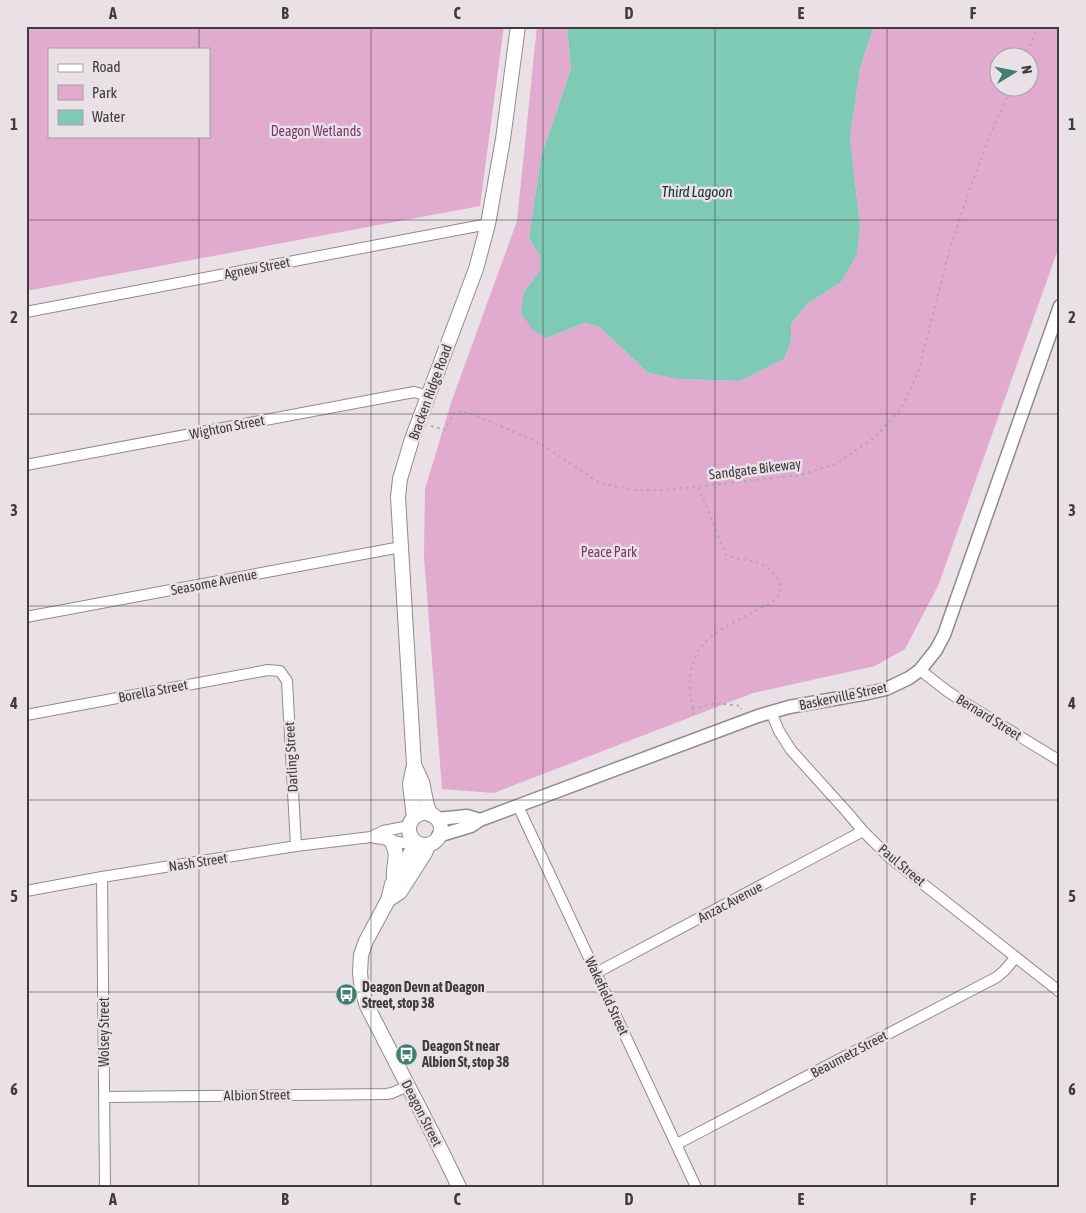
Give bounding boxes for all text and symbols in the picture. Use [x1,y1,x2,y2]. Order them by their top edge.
text: A [108,4,117,22]
text: B [281,4,289,22]
text: C [453,4,461,22]
text: D [625,4,634,22]
text: E [798,4,805,22]
text: F [970,4,977,22]
legend [48,48,210,138]
north arrow [988,48,1038,98]
text: Road [92,58,121,75]
text: N [1018,64,1035,75]
text: Park [92,84,117,101]
text: Water [92,108,125,125]
text: 1 [10,115,18,133]
text: 1 [1068,115,1076,133]
park label: Deagon Wetlands [271,123,361,139]
water label: Third Lagoon [661,183,733,200]
street label: Agnew Street [223,254,291,282]
text: 2 [10,308,18,326]
text: 2 [1068,308,1076,326]
street label: Bracken Ridge Road [405,342,455,442]
street label: Wighton Street [188,412,266,442]
street label: Sandgate Bikeway [708,455,802,483]
text: 3 [10,501,18,519]
text: 3 [1068,501,1076,519]
park label: Peace Park [581,544,637,560]
street label: Seasome Avenue [170,566,258,598]
street label: Borella Street [117,676,189,706]
street label: Baskerville Street [797,679,889,713]
street label: Bernard Street [953,691,1025,743]
text: 4 [9,694,18,712]
text: 4 [1067,694,1076,712]
street label: Darling Street [281,721,301,793]
street label: Paul Street [875,841,929,889]
street label: Nash Street [168,849,228,875]
street label: Anzac Avenue [695,878,765,926]
text: 5 [10,887,18,905]
text: 5 [1068,887,1076,905]
street label: Wakefield Street [582,954,632,1038]
place label: Deagon Devn at Deagon Street, stop 38 [362,979,485,1011]
bus stop icon: Deagon Devn at Deagon Street, stop 38 [334,983,358,1007]
street label: Wolsey Street [96,997,112,1067]
street label: Beaumetz Street [808,1027,890,1081]
place label: Deagon St near Albion St, stop 38 [421,1038,510,1070]
bus stop icon: Deagon St near Albion St, stop 38 [394,1042,418,1066]
street label: Deagon Street [398,1077,446,1149]
text: 6 [10,1080,18,1098]
text: 6 [1068,1080,1076,1098]
street label: Albion Street [224,1086,290,1104]
text: A [108,1190,117,1208]
text: B [281,1190,289,1208]
text: C [453,1190,461,1208]
text: D [625,1190,634,1208]
text: E [798,1190,805,1208]
text: F [970,1190,977,1208]

